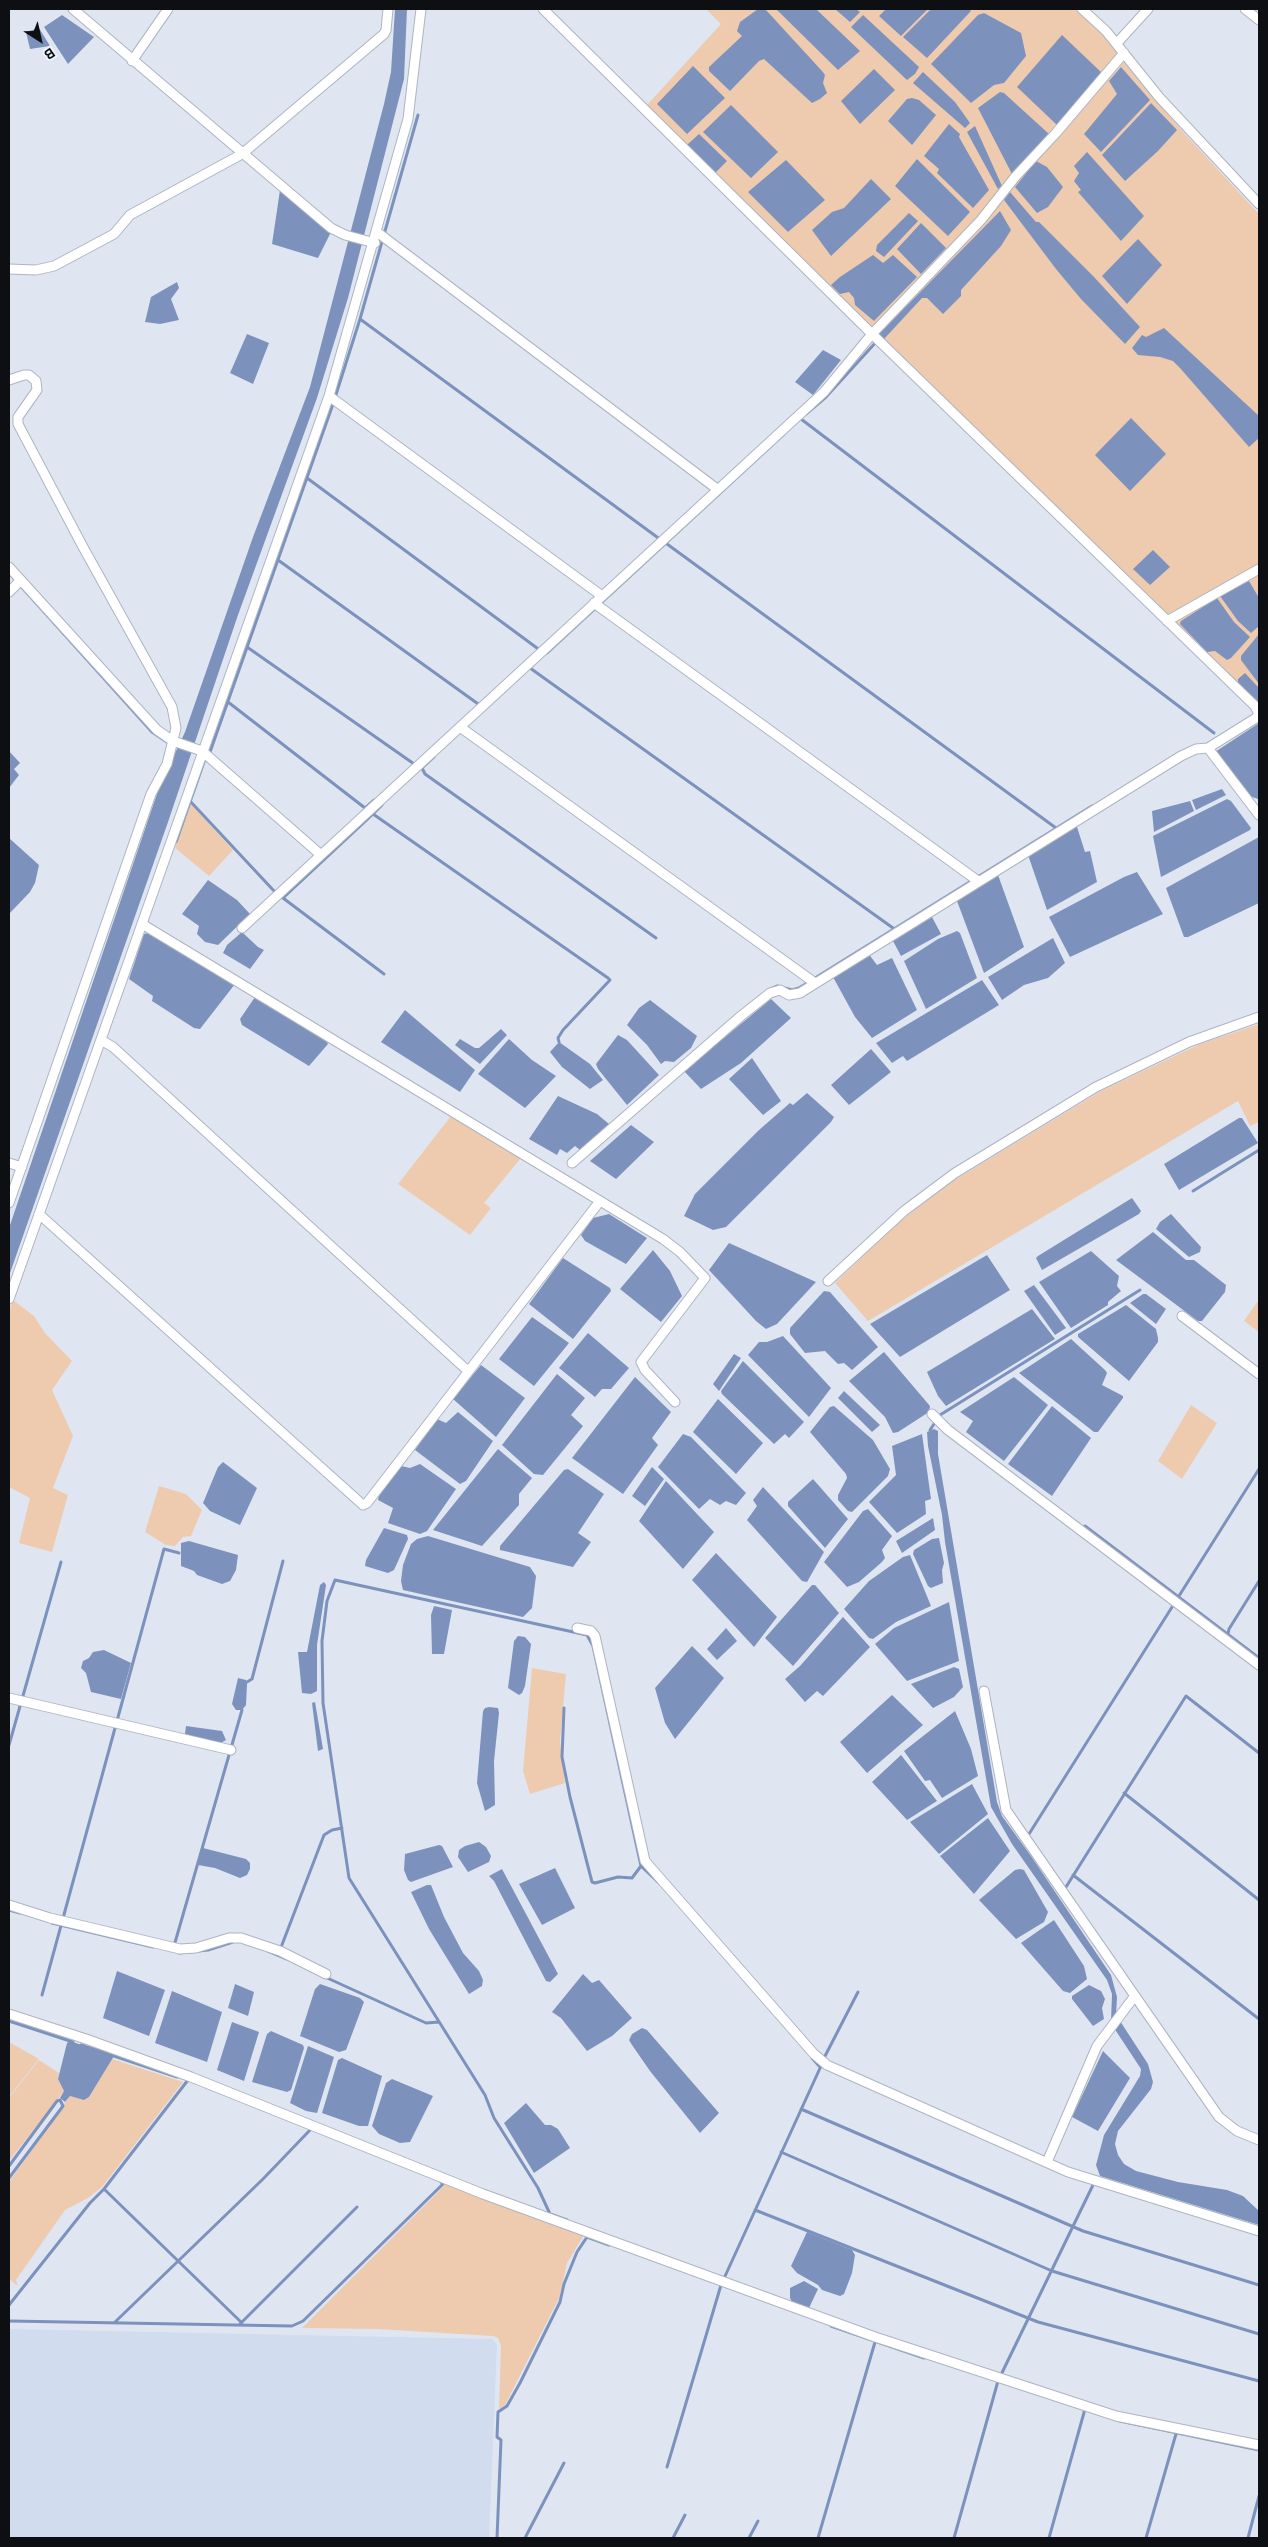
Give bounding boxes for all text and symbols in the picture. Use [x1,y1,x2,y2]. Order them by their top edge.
north arrow [15,15,65,65]
text: B [40,43,58,62]

